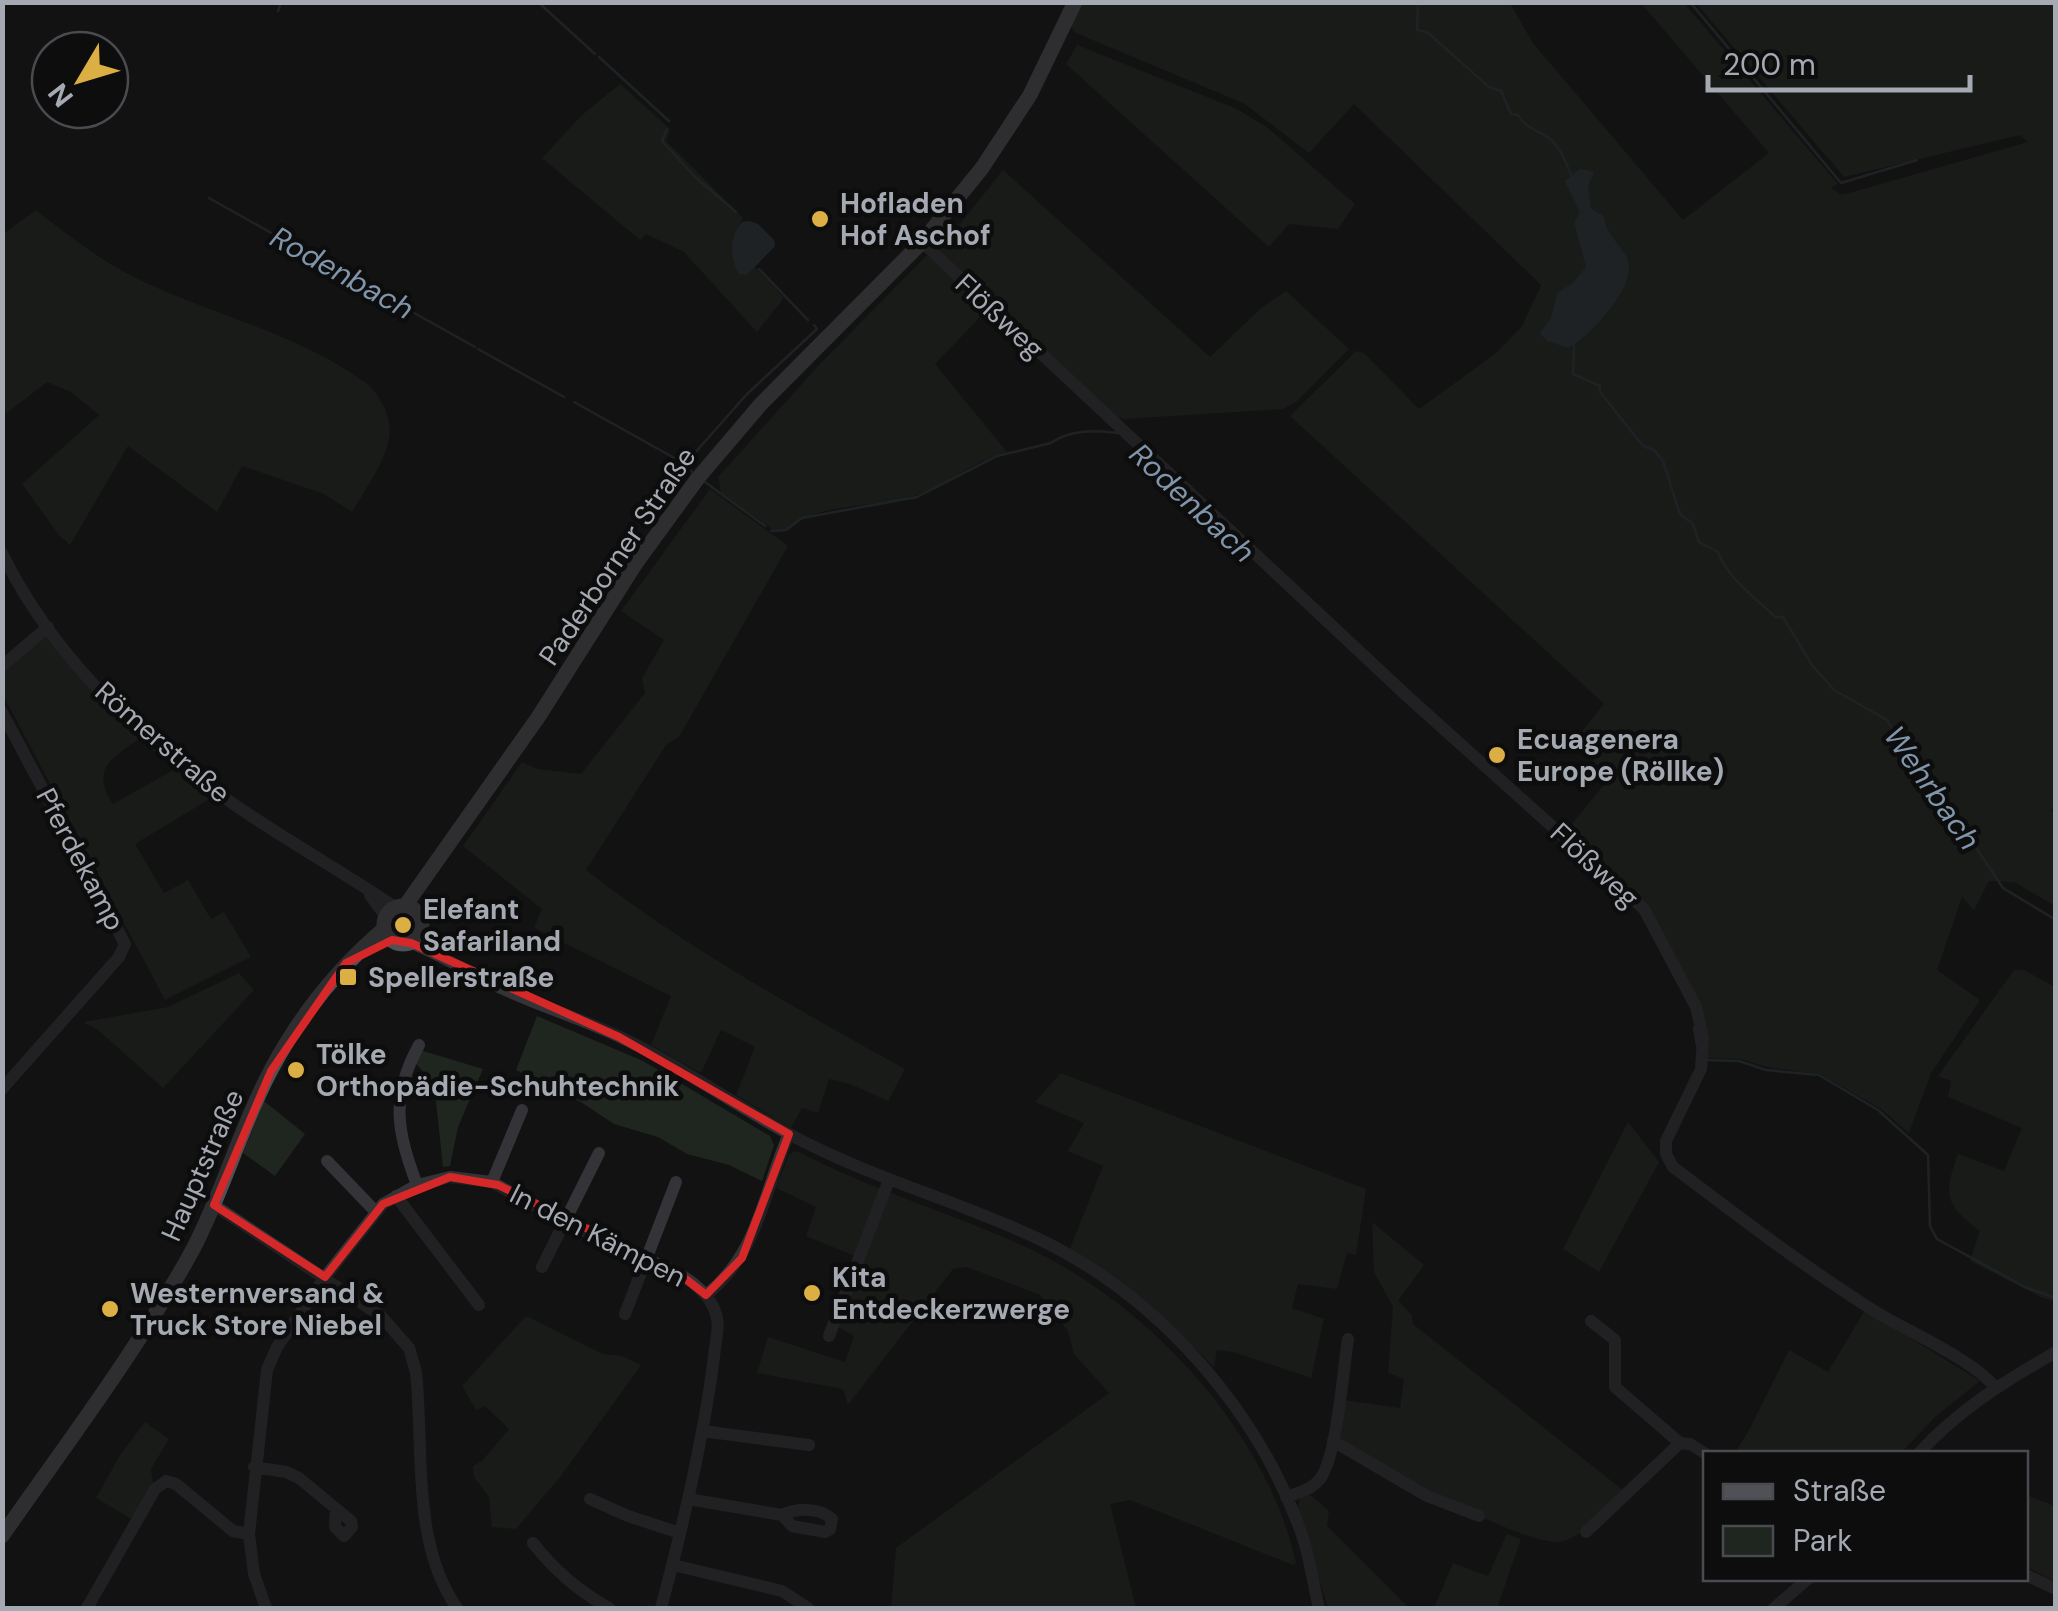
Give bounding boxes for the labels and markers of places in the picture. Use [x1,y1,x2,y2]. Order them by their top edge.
place label: Hofladen Hof Aschof [840,185,991,254]
marker: Hofladen Hof Aschof [809,208,831,230]
place label: Ecuagenera Europe (Röllke) [1517,721,1724,790]
marker: Ecuagenera Europe (Röllke) [1486,744,1508,766]
place label: Elefant Safariland [423,891,561,960]
marker: Elefant Safariland [392,914,414,936]
place label: Spellerstraße [368,959,554,996]
marker: Spellerstraße [337,966,359,988]
place label: Tölke Orthopädie-Schuhtechnik [316,1036,679,1105]
marker: Tölke Orthopädie-Schuhtechnik [285,1059,307,1081]
place label: Kita Entdeckerzwerge [832,1259,1070,1328]
place label: Westernversand & Truck Store Niebel [130,1275,385,1344]
marker: Kita Entdeckerzwerge [801,1282,823,1304]
marker: Westernversand & Truck Store Niebel [99,1298,121,1320]

